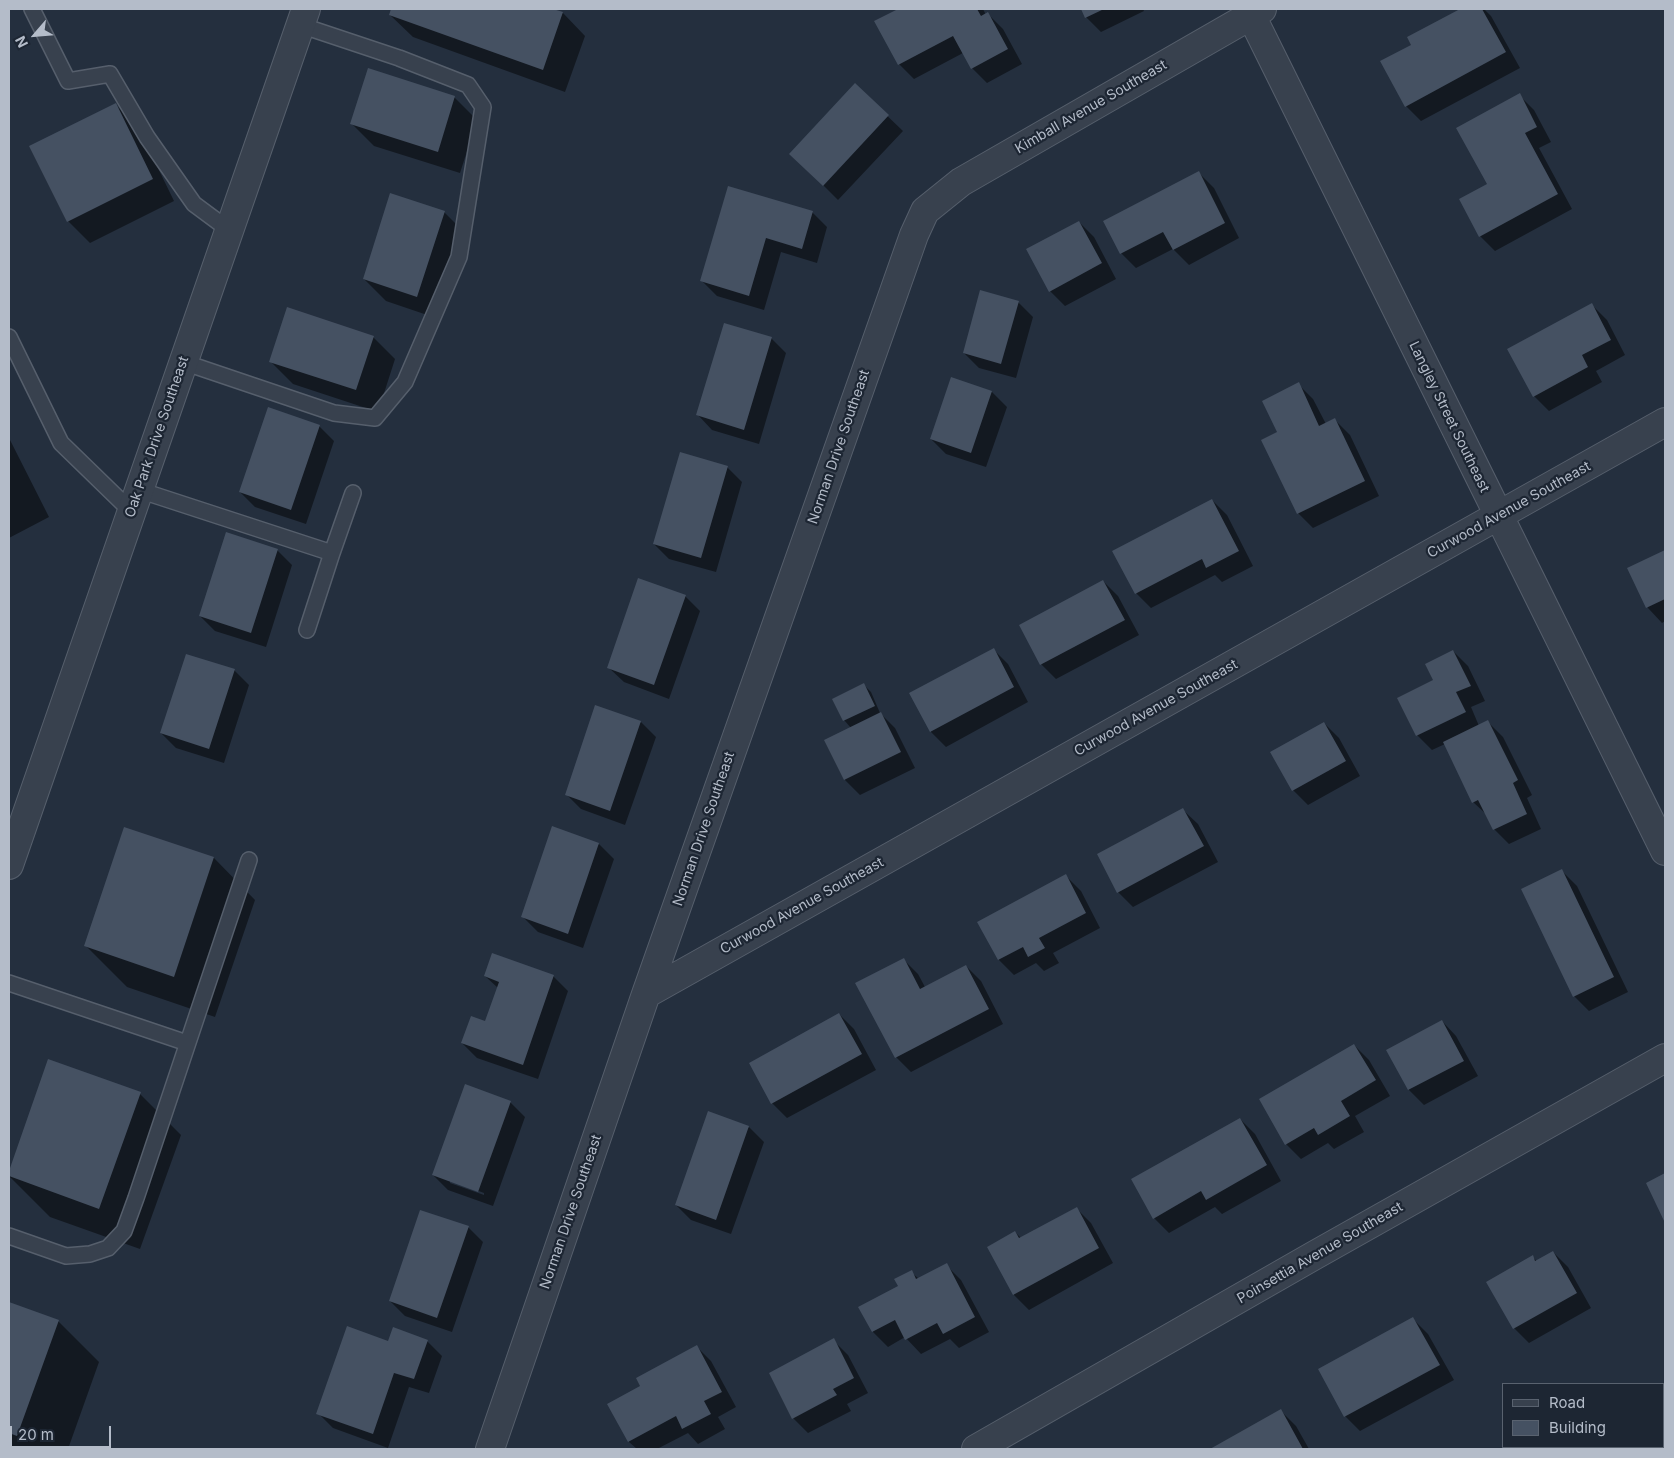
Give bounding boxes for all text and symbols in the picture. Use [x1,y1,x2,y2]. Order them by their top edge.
north arrow [10,10,60,60]
text: N [11,33,31,51]
street label: Kimball Avenue Southeast [1012,57,1170,157]
street label: Langley Street Southeast [1405,339,1493,495]
street label: Oak Park Drive Southeast [121,354,193,520]
street label: Norman Drive Southeast [805,368,873,526]
street label: Curwood Avenue Southeast [1424,458,1594,562]
street label: Curwood Avenue Southeast [1071,656,1241,760]
street label: Norman Drive Southeast [670,750,738,908]
street label: Curwood Avenue Southeast [717,854,887,958]
street label: Norman Drive Southeast [537,1133,605,1291]
street label: Poinsettia Avenue Southeast [1234,1199,1406,1307]
legend [1502,1383,1664,1448]
text: Road [1549,1393,1585,1412]
scale bar [12,1416,114,1448]
text: Building [1549,1418,1606,1437]
text: 20 m [18,1425,54,1444]

